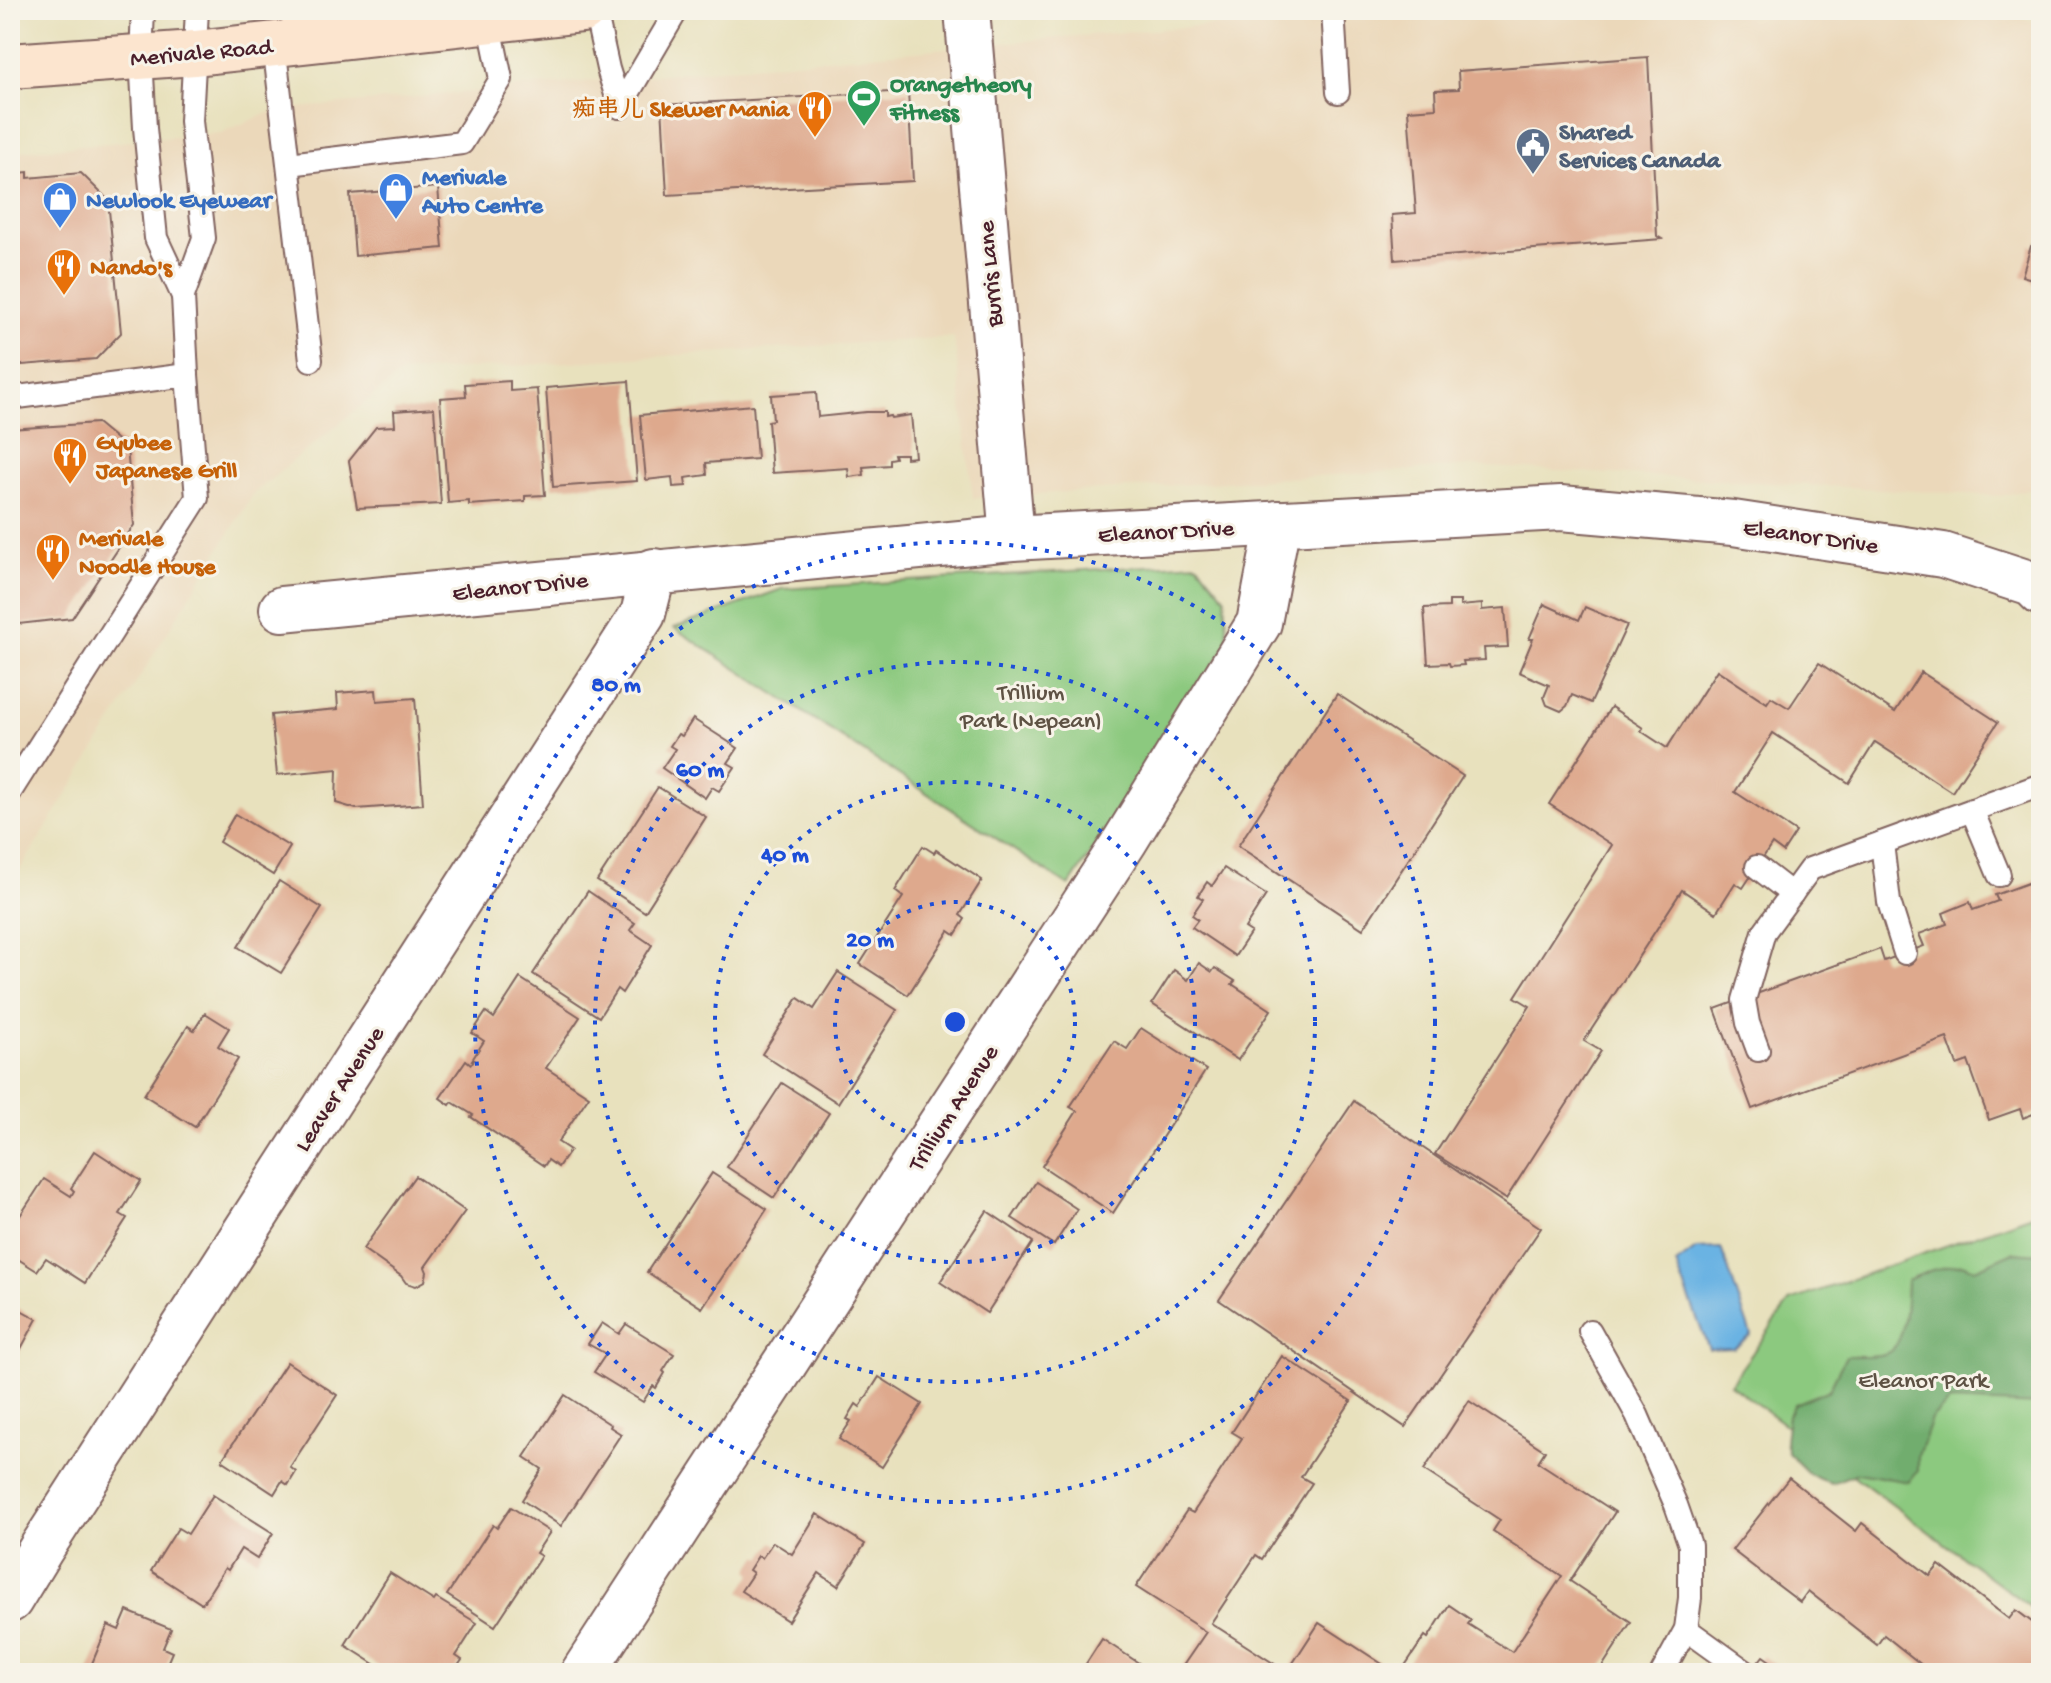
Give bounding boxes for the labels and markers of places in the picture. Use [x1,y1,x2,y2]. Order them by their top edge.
place label: Orangetheory Fitness [889,72,1032,129]
sports icon: Orangetheory Fitness [845,78,883,128]
restaurant icon: 痴串儿 Skewer Mania [796,89,834,139]
place label: 痴串儿 Skewer Mania [572,96,791,126]
place label: Shared Services Canada [1559,120,1722,177]
public building icon: Shared Services Canada [1514,126,1552,176]
place label: Merivale Auto Centre [421,165,544,222]
shop icon: Merivale Auto Centre [377,171,415,221]
shop icon: Newlook Eyewear [41,180,79,230]
place label: Newlook Eyewear [86,188,274,217]
restaurant icon: Nando's [45,247,83,297]
place label: Nando's [90,255,173,284]
place label: Gyubee Japanese Grill [95,430,237,487]
restaurant icon: Gyubee Japanese Grill [51,436,89,486]
place label: Merivale Noodle House [79,526,217,583]
restaurant icon: Merivale Noodle House [34,532,72,582]
centre of rings [941,1008,969,1036]

